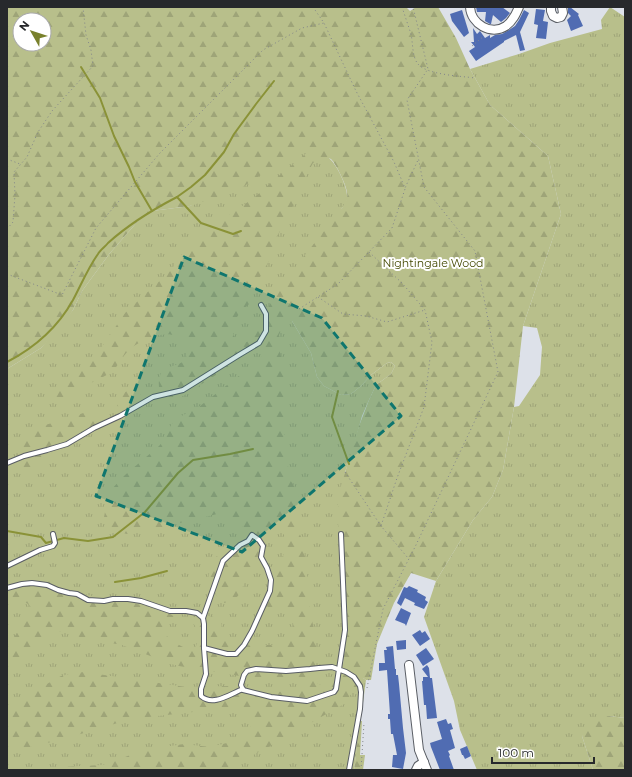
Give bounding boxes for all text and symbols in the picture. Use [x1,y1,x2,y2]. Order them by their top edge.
north arrow [12,12,52,52]
text: N [16,18,32,34]
park label: Nightingale Wood [382,256,484,270]
scale bar [492,739,594,765]
text: 100 m [498,745,534,760]

